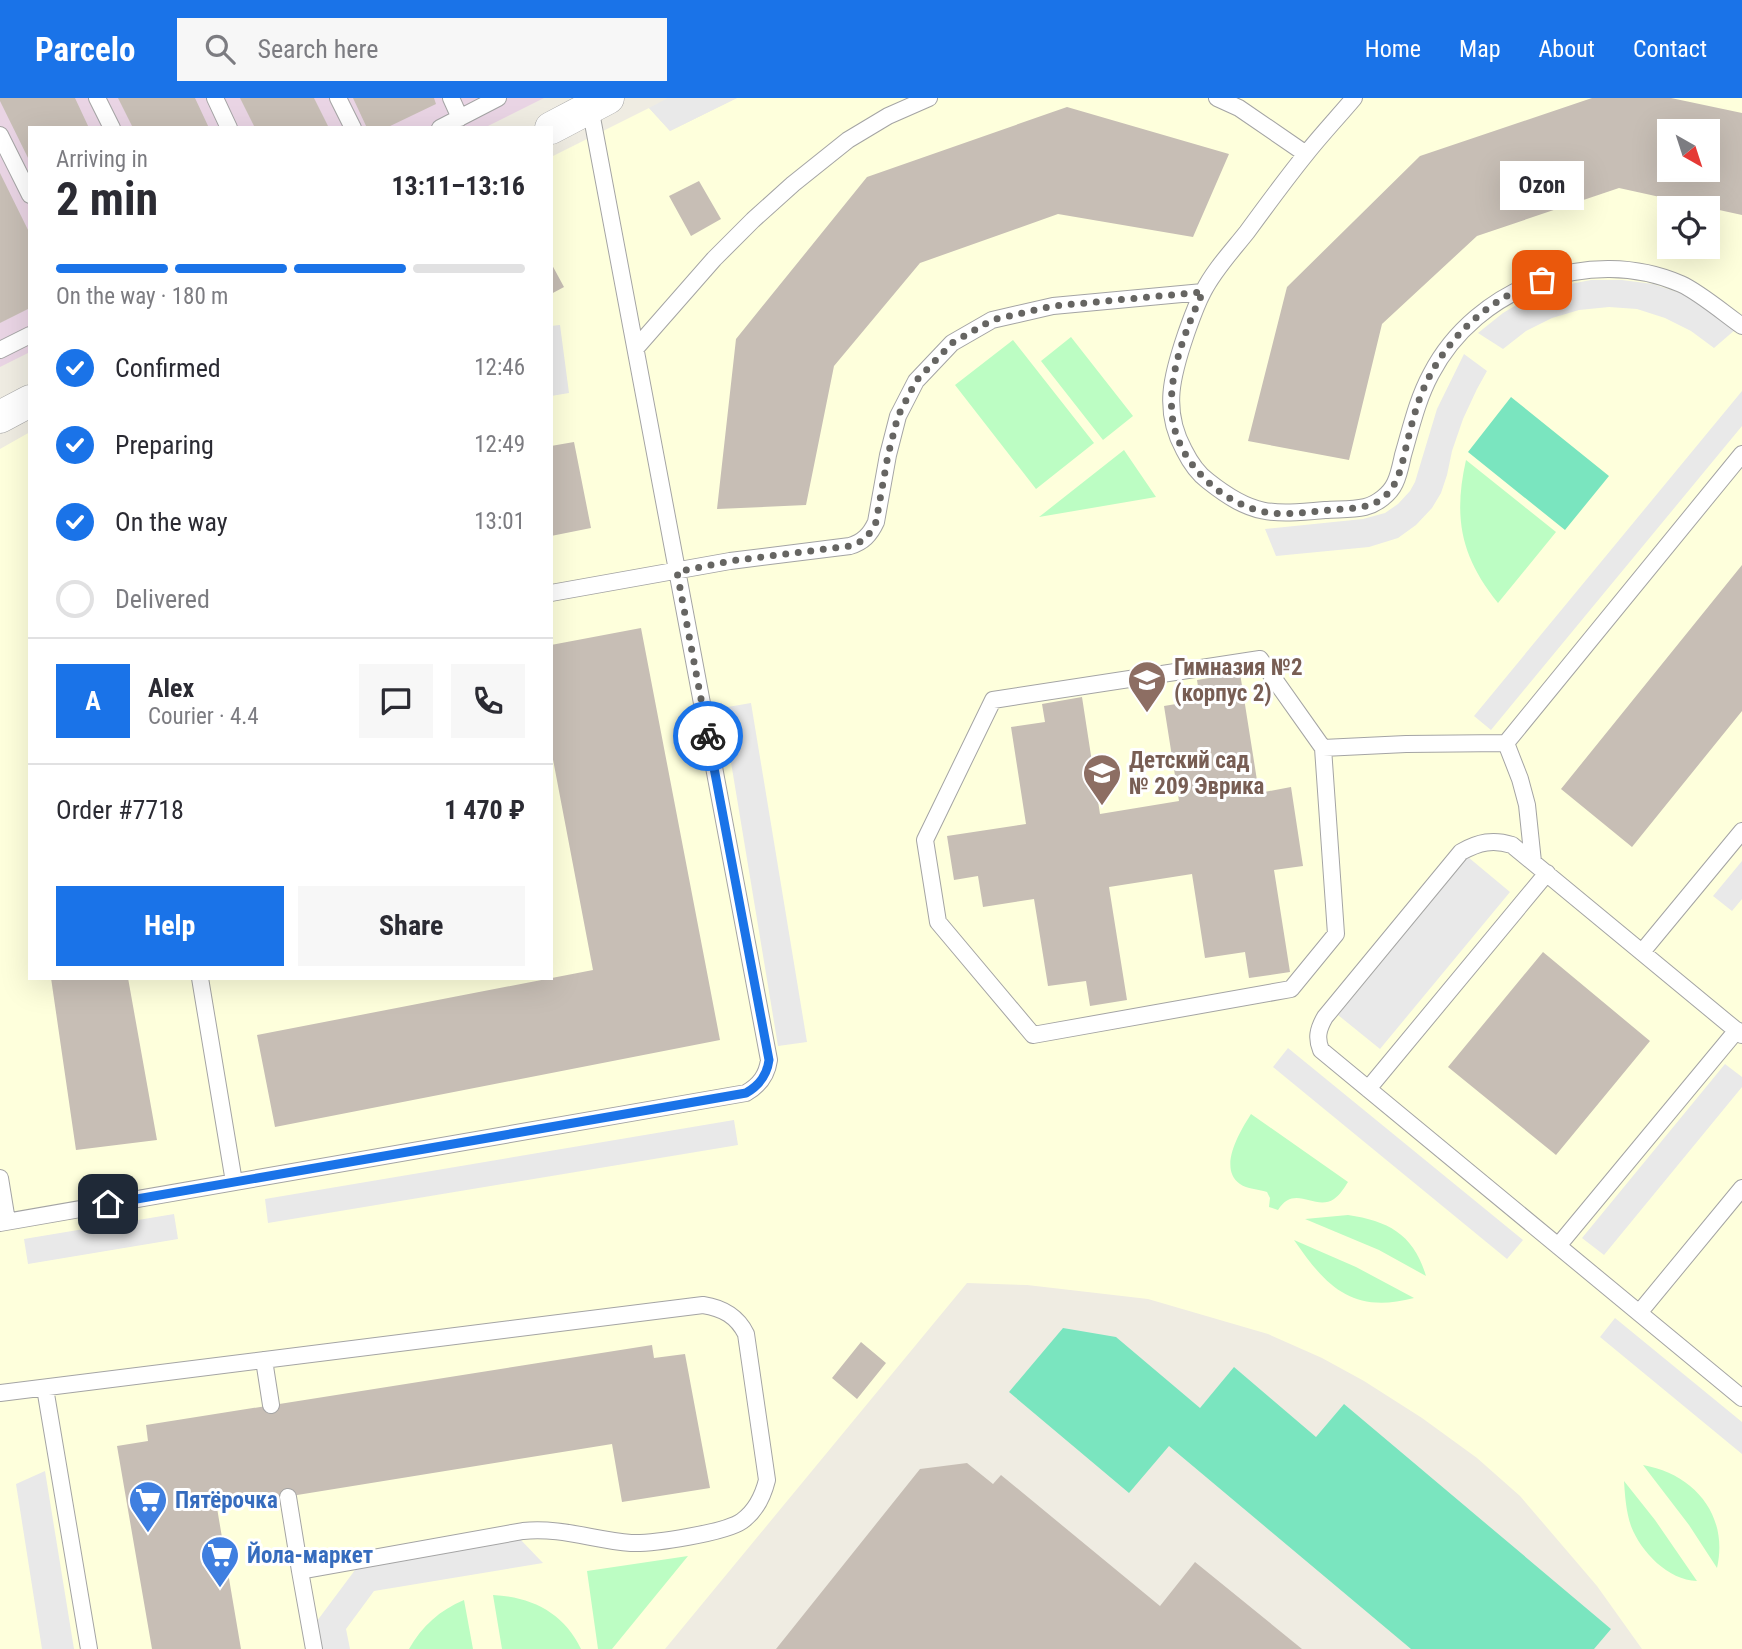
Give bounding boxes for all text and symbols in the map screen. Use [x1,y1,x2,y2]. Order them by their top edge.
search box [177,18,667,81]
text: Parcelo [35,30,135,69]
icon: search [201,30,239,68]
text: Search here [257,34,378,64]
text: Home [1365,35,1421,63]
text: Map [1459,35,1501,63]
text: About [1539,35,1595,63]
text: Contact [1633,35,1707,63]
north arrow [1657,119,1720,182]
map controls [1657,119,1720,259]
text: Arriving in [56,146,148,173]
callout: Ozon [1500,161,1584,210]
text: 13:11–13:16 [391,171,525,201]
text: 2 min [56,172,158,226]
text: Ozon [1519,172,1565,199]
button: locate [1657,196,1720,259]
pin [1512,250,1572,310]
icon: bag [1523,261,1561,299]
text: On the way · 180 m [56,283,228,310]
icon: check [56,349,94,387]
text: Confirmed [115,353,221,383]
text: 12:46 [474,354,525,381]
icon: check [56,426,94,464]
text: Preparing [115,430,214,460]
text: 12:49 [474,431,525,458]
icon: check [56,503,94,541]
text: On the way [115,507,228,537]
text: 13:01 [474,508,525,535]
text: Delivered [115,584,210,614]
place label: Гимназия №2 (корпус 2) [1174,654,1303,707]
school or university icon: Гимназия №2 (корпус 2) [1126,659,1168,714]
button: chat [359,664,433,738]
button: phone [451,664,525,738]
text: Alex [148,673,194,703]
text: A [85,686,101,716]
courier [673,701,743,771]
text: Courier · 4.4 [148,703,259,730]
icon: bike [689,717,727,755]
place label: Детский сад № 209 Эврика [1129,747,1264,800]
school or university icon: Детский сад № 209 Эврика [1081,752,1123,807]
text: Order #7718 [56,795,184,825]
text: 1 470 ₽ [444,795,525,825]
button: Help [56,886,284,966]
button: Share [298,886,525,966]
pin [78,1174,138,1234]
icon: home [89,1185,127,1223]
supermarket icon: Пятёрочка [127,1479,169,1534]
place label: Пятёрочка [175,1487,278,1514]
supermarket icon: Йола-маркет [199,1534,241,1589]
place label: Йола-маркет [247,1541,373,1569]

